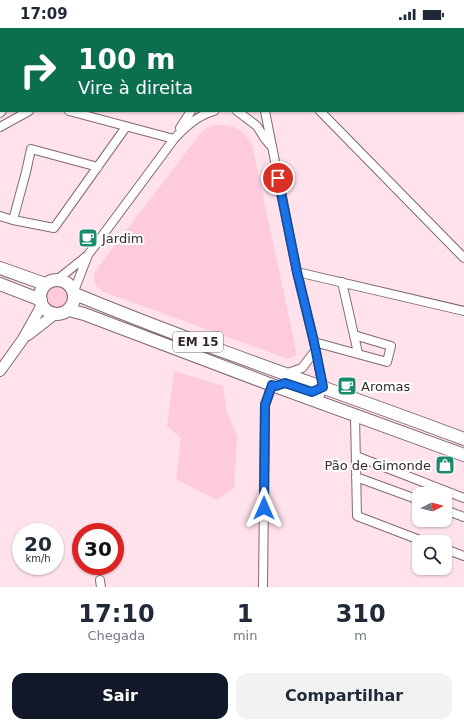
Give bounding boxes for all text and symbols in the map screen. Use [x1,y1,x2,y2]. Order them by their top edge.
text: 17:09 [20,5,68,23]
text: 100 m [78,43,175,76]
icon: right [12,44,64,96]
text: Vire à direita [78,77,193,98]
pin [261,161,295,195]
icon: arrive [267,167,289,189]
cafe icon: Jardim [77,227,99,249]
place label: Jardim [101,231,143,246]
road number: EM 15 [173,332,223,352]
cafe icon: Aromas [336,375,358,397]
place label: Aromas [361,379,411,394]
shop icon: Pão de Gimonde [434,454,456,476]
place label: Pão de Gimonde [325,458,431,473]
position arrow [243,487,285,529]
north arrow [412,487,452,527]
map controls [412,487,452,575]
speed limit sign: 30 [72,523,124,575]
text: 20 [24,532,52,556]
button: search [412,535,452,575]
text: km/h [25,553,51,564]
text: 17:10 [78,600,155,628]
text: 1 [237,600,253,628]
text: 310 [336,600,386,628]
text: Chegada [88,628,145,643]
text: min [233,628,257,643]
text: m [354,628,367,643]
button: Sair [12,673,228,719]
button: Compartilhar [236,673,452,719]

